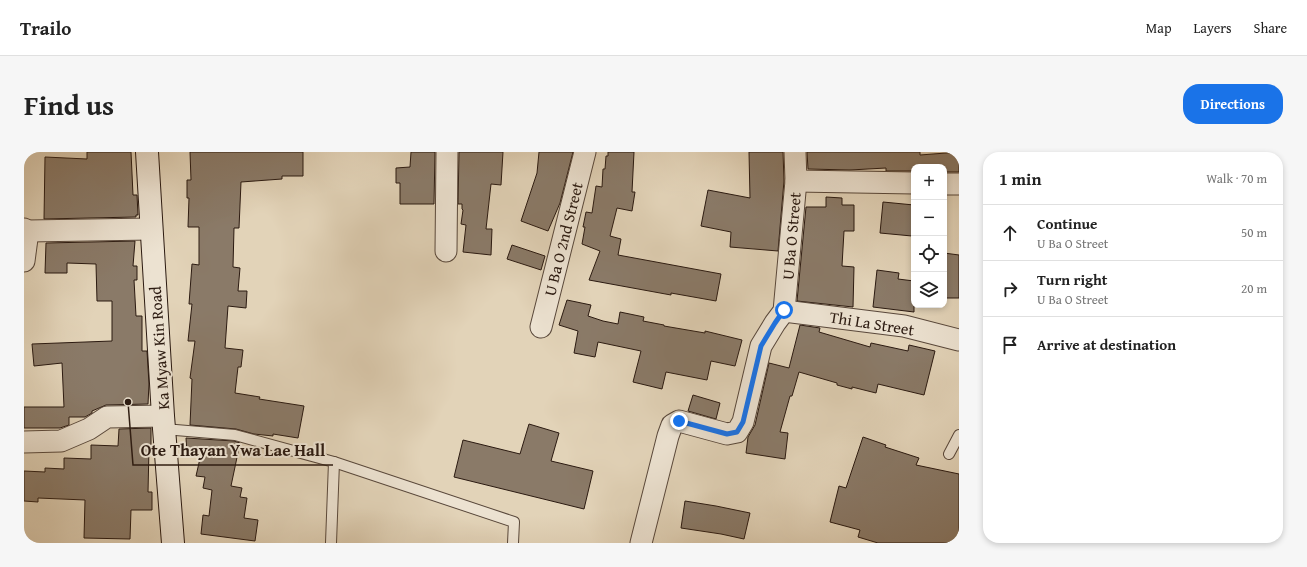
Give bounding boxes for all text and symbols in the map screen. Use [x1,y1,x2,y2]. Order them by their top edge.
text: Trailo [20,14,71,42]
text: Map [1146,18,1172,38]
text: Layers [1194,18,1232,38]
text: Share [1254,18,1287,38]
text: Find us [24,84,114,125]
button: Directions [1183,84,1283,124]
map controls [911,164,947,308]
button: + [911,164,947,200]
text: 1 min [999,166,1041,191]
text: Walk · 70 m [1206,169,1267,188]
street label: U Ba O 2nd Street [537,179,589,299]
street label: U Ba O Street [775,191,807,281]
button: − [911,200,947,236]
text: Continue [1037,213,1098,234]
icon: ahead [999,222,1021,244]
text: 50 m [1241,223,1267,242]
text: U Ba O Street [1037,234,1108,253]
button: locate [911,236,947,272]
text: Turn right [1037,269,1108,290]
button: layers [911,272,947,308]
icon: right [999,278,1021,300]
text: 20 m [1241,279,1267,298]
street label: Ka Myaw Kin Road [143,285,175,410]
text: U Ba O Street [1037,290,1108,309]
route start [775,301,793,319]
street label: Thi La Street [828,304,916,342]
icon: arrive [999,334,1021,356]
text: Arrive at destination [1037,334,1176,355]
route end [670,412,688,430]
callout: Ote Thayan Ywa Lae Hall [133,436,333,465]
text: Ote Thayan Ywa Lae Hall [141,437,325,462]

